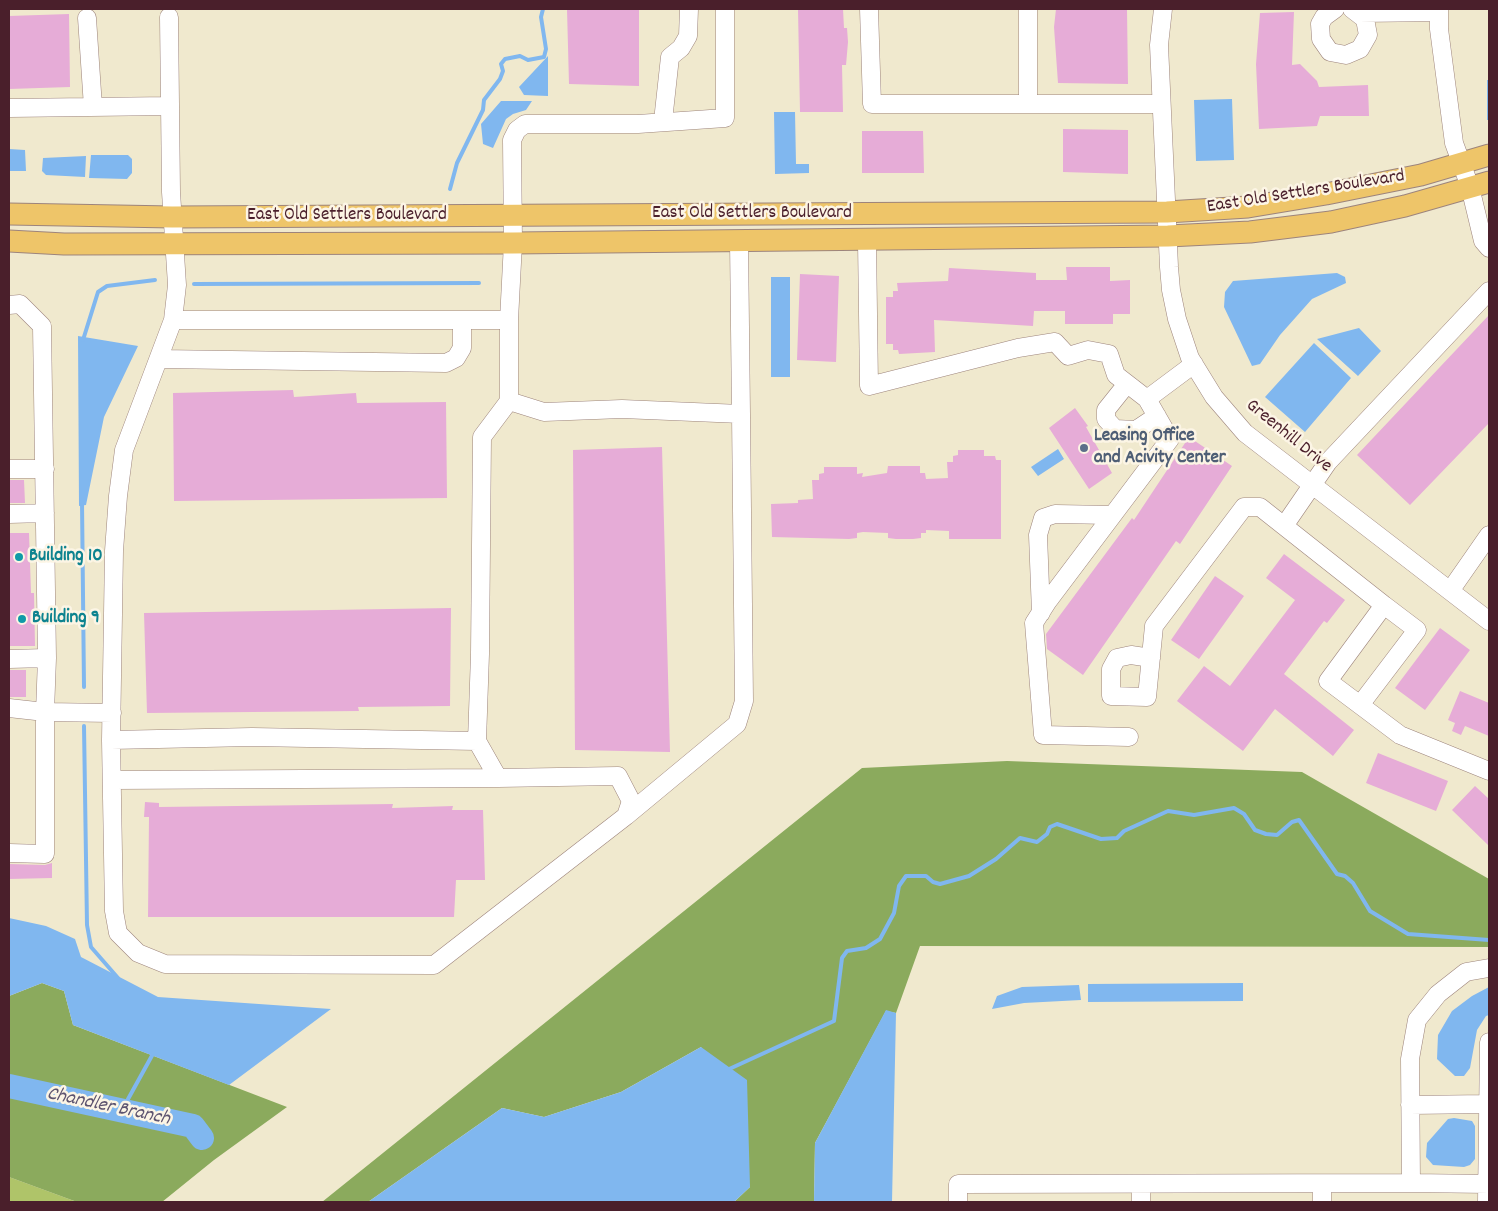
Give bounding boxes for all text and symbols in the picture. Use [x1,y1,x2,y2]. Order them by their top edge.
street label: East Old Settlers Boulevard [1205,166,1407,220]
street label: East Old Settlers Boulevard [652,203,852,225]
street label: East Old Settlers Boulevard [247,205,447,227]
street label: Greenhill Drive [1240,395,1336,479]
place label: Leasing Office and Acivity Center [1094,426,1226,470]
marker: Leasing Office and Acivity Center [1078,442,1090,454]
place label: Building 10 [29,546,103,568]
marker: Building 10 [13,551,25,563]
place label: Building 9 [32,608,100,630]
marker: Building 9 [16,613,28,625]
water label: Chandler Branch [44,1083,172,1133]

